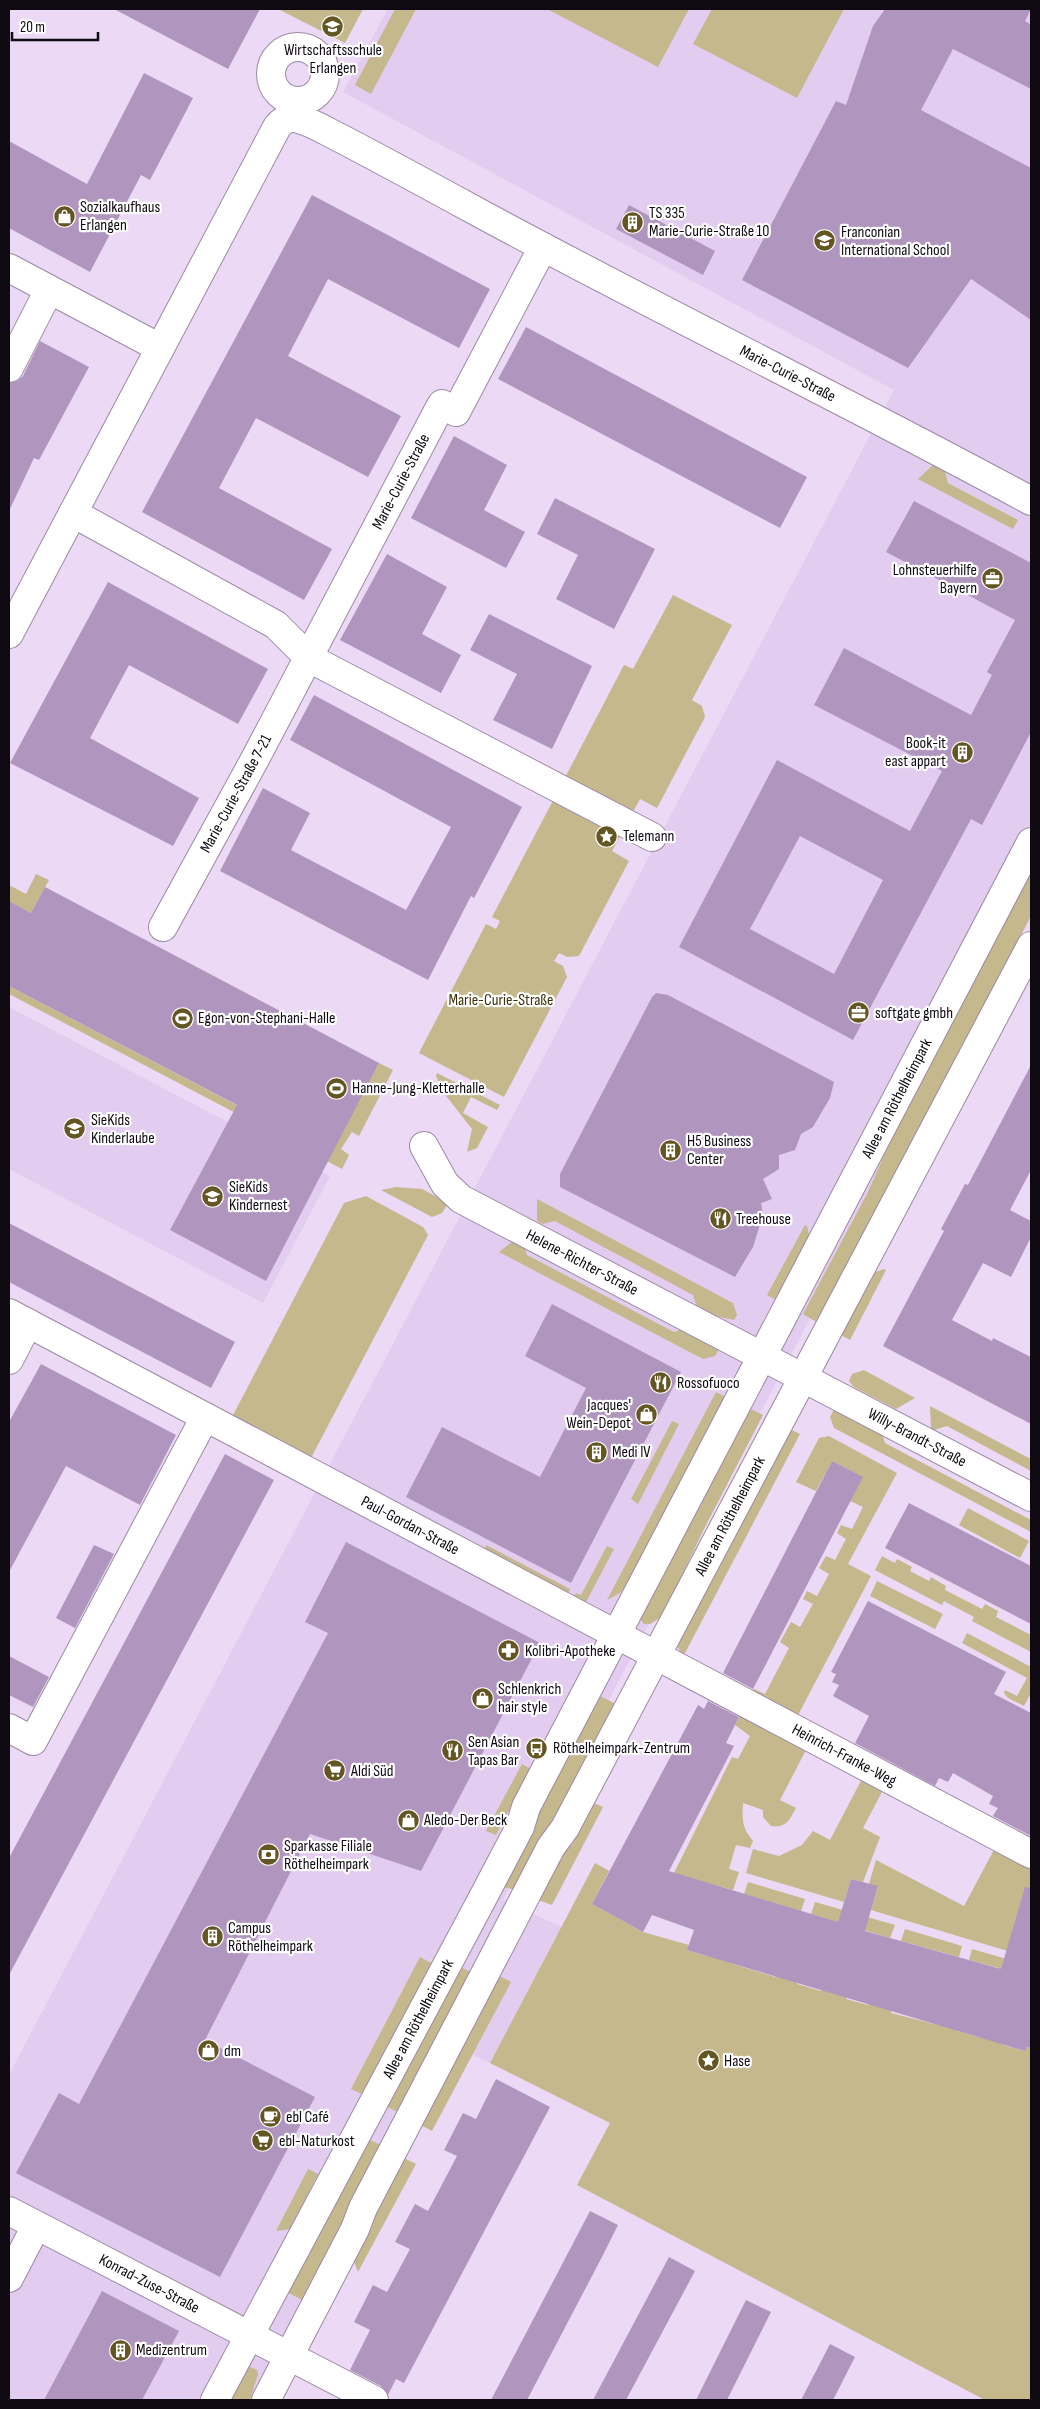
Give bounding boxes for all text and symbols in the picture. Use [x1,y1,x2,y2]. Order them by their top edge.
scale bar [12,10,99,42]
school or university icon: Wirtschaftsschule Erlangen [321,14,345,38]
text: 20 m [20,18,45,37]
place label: Wirtschaftsschule Erlangen [284,41,382,78]
place label: Sozialkaufhaus Erlangen [80,198,160,235]
shop icon: Sozialkaufhaus Erlangen [52,204,76,228]
place label: TS 335 Marie-Curie-Straße 10 [649,204,769,241]
building icon: TS 335 Marie-Curie-Straße 10 [621,210,645,234]
place label: Franconian International School [841,223,949,260]
school or university icon: Franconian International School [813,229,837,253]
street label: Marie-Curie-Straße [737,341,839,406]
street label: Marie-Curie-Straße [368,431,434,533]
place label: Lohnsteuerhilfe Bayern [893,561,977,598]
office icon: Lohnsteuerhilfe Bayern [981,567,1005,591]
street label: Marie-Curie-Straße 7-21 [196,731,276,856]
place label: Book-it east appart [885,734,946,771]
building icon: Book-it east appart [950,740,974,764]
place icon: Telemann [595,824,619,848]
place label: Telemann [623,827,674,846]
park label: Marie-Curie-Straße [448,991,554,1010]
office icon: softgate gmbh [847,1001,871,1025]
place label: softgate gmbh [875,1004,953,1023]
sports icon: Egon-von-Stephani-Halle [170,1006,194,1030]
place label: Egon-von-Stephani-Halle [198,1009,335,1028]
street label: Allee am Röthelheimpark [857,1035,936,1162]
sports icon: Hanne-Jung-Kletterhalle [324,1076,348,1100]
place label: Hanne-Jung-Kletterhalle [352,1079,485,1098]
place label: SieKids Kinderlaube [91,1111,155,1148]
school or university icon: SieKids Kinderlaube [63,1117,87,1141]
place label: H5 Business Center [687,1132,751,1169]
building icon: H5 Business Center [659,1138,683,1162]
place label: SieKids Kindernest [229,1178,288,1215]
school or university icon: SieKids Kindernest [201,1184,225,1208]
restaurant icon: Treehouse [708,1207,732,1231]
place label: Treehouse [736,1210,791,1229]
street label: Helene-Richter-Straße [523,1225,641,1299]
restaurant icon: Rossofuoco [649,1371,673,1395]
place label: Rossofuoco [677,1374,740,1393]
place label: Jacques' Wein-Depot [566,1396,631,1433]
shop icon: Jacques' Wein-Depot [635,1402,659,1426]
street label: Willy-Brandt-Straße [865,1404,970,1471]
building icon: Medi IV [584,1440,608,1464]
place label: Medi IV [612,1443,651,1462]
street label: Allee am Röthelheimpark [690,1453,769,1580]
street label: Paul-Gordan-Straße [358,1492,463,1559]
pharmacy icon: Kolibri-Apotheke [497,1639,521,1663]
place label: Kolibri-Apotheke [525,1642,616,1661]
place label: Schlenkrich hair style [498,1680,561,1717]
shop icon: Schlenkrich hair style [470,1686,494,1710]
street label: Heinrich-Franke-Weg [789,1720,900,1790]
place label: Sen Asian Tapas Bar [468,1733,519,1770]
bus stop icon: Röthelheimpark-Zentrum [525,1736,549,1760]
restaurant icon: Sen Asian Tapas Bar [440,1739,464,1763]
place label: Röthelheimpark-Zentrum [553,1739,690,1758]
supermarket icon: Aldi Süd [323,1759,347,1783]
place label: Aldi Süd [350,1762,393,1781]
shop icon: Aledo-Der Beck [396,1808,420,1832]
place label: Aledo-Der Beck [423,1811,507,1830]
place label: Sparkasse Filiale Röthelheimpark [284,1837,372,1874]
bank icon: Sparkasse Filiale Röthelheimpark [256,1843,280,1867]
place label: Campus Röthelheimpark [228,1919,313,1956]
building icon: Campus Röthelheimpark [200,1925,224,1949]
street label: Allee am Röthelheimpark [378,1956,458,2083]
shop icon: dm [196,2039,220,2063]
place label: dm [224,2042,241,2061]
place icon: Hase [696,2049,720,2073]
place label: Hase [724,2052,750,2071]
cafe icon: ebl Café [258,2105,282,2129]
place label: ebl Café [286,2108,329,2127]
supermarket icon: ebl-Naturkost [251,2129,275,2153]
place label: ebl-Naturkost [279,2132,355,2151]
street label: Konrad-Zuse-Straße [96,2250,203,2317]
building icon: Medizentrum [108,2338,132,2362]
place label: Medizentrum [136,2341,207,2360]

